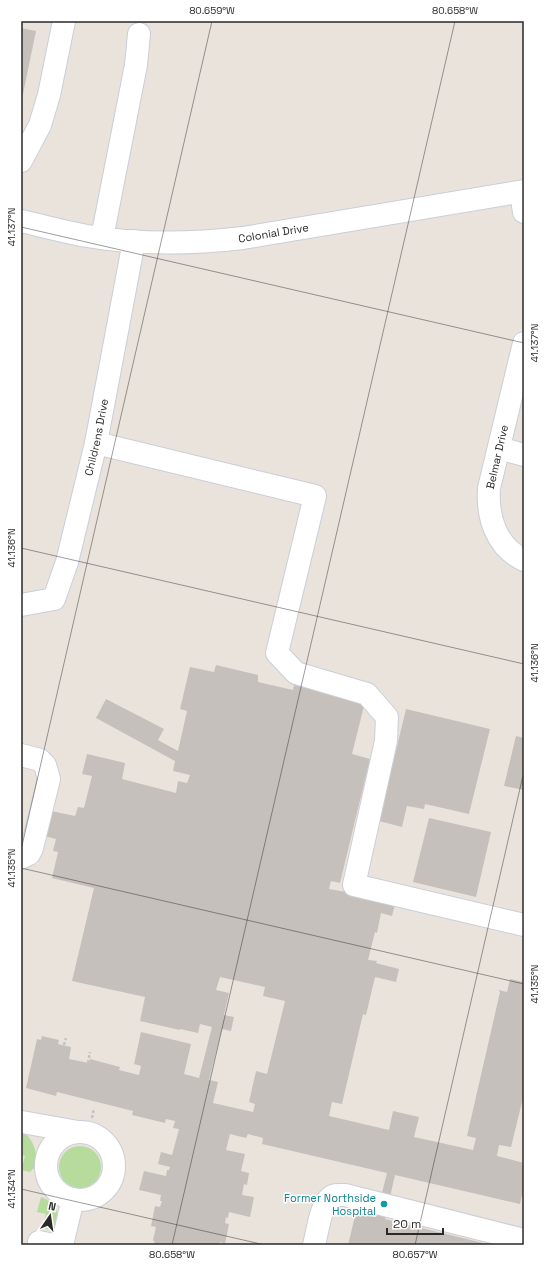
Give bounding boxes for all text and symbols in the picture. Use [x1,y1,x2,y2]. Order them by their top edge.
text: 80.659°W [189,4,235,17]
text: 80.658°W [432,4,478,17]
text: 41.137°N [5,208,18,246]
street label: Colonial Drive [237,220,310,245]
text: 41.137°N [528,324,541,362]
street label: Childrens Drive [81,397,111,477]
street label: Belmar Drive [483,423,511,491]
text: 41.136°N [5,528,18,568]
text: 41.136°N [528,643,541,683]
text: 41.135°N [5,849,18,887]
text: 41.135°N [528,965,541,1003]
text: 41.134°N [5,1169,18,1209]
place label: Former Northside Hospital [284,1191,376,1218]
north arrow [30,1196,70,1236]
text: N [47,1199,57,1214]
marker: Former Northside Hospital [379,1199,389,1209]
scale bar [387,1210,443,1236]
text: 20 m [393,1216,421,1232]
text: 80.658°W [149,1248,195,1261]
text: 80.657°W [392,1248,438,1261]

